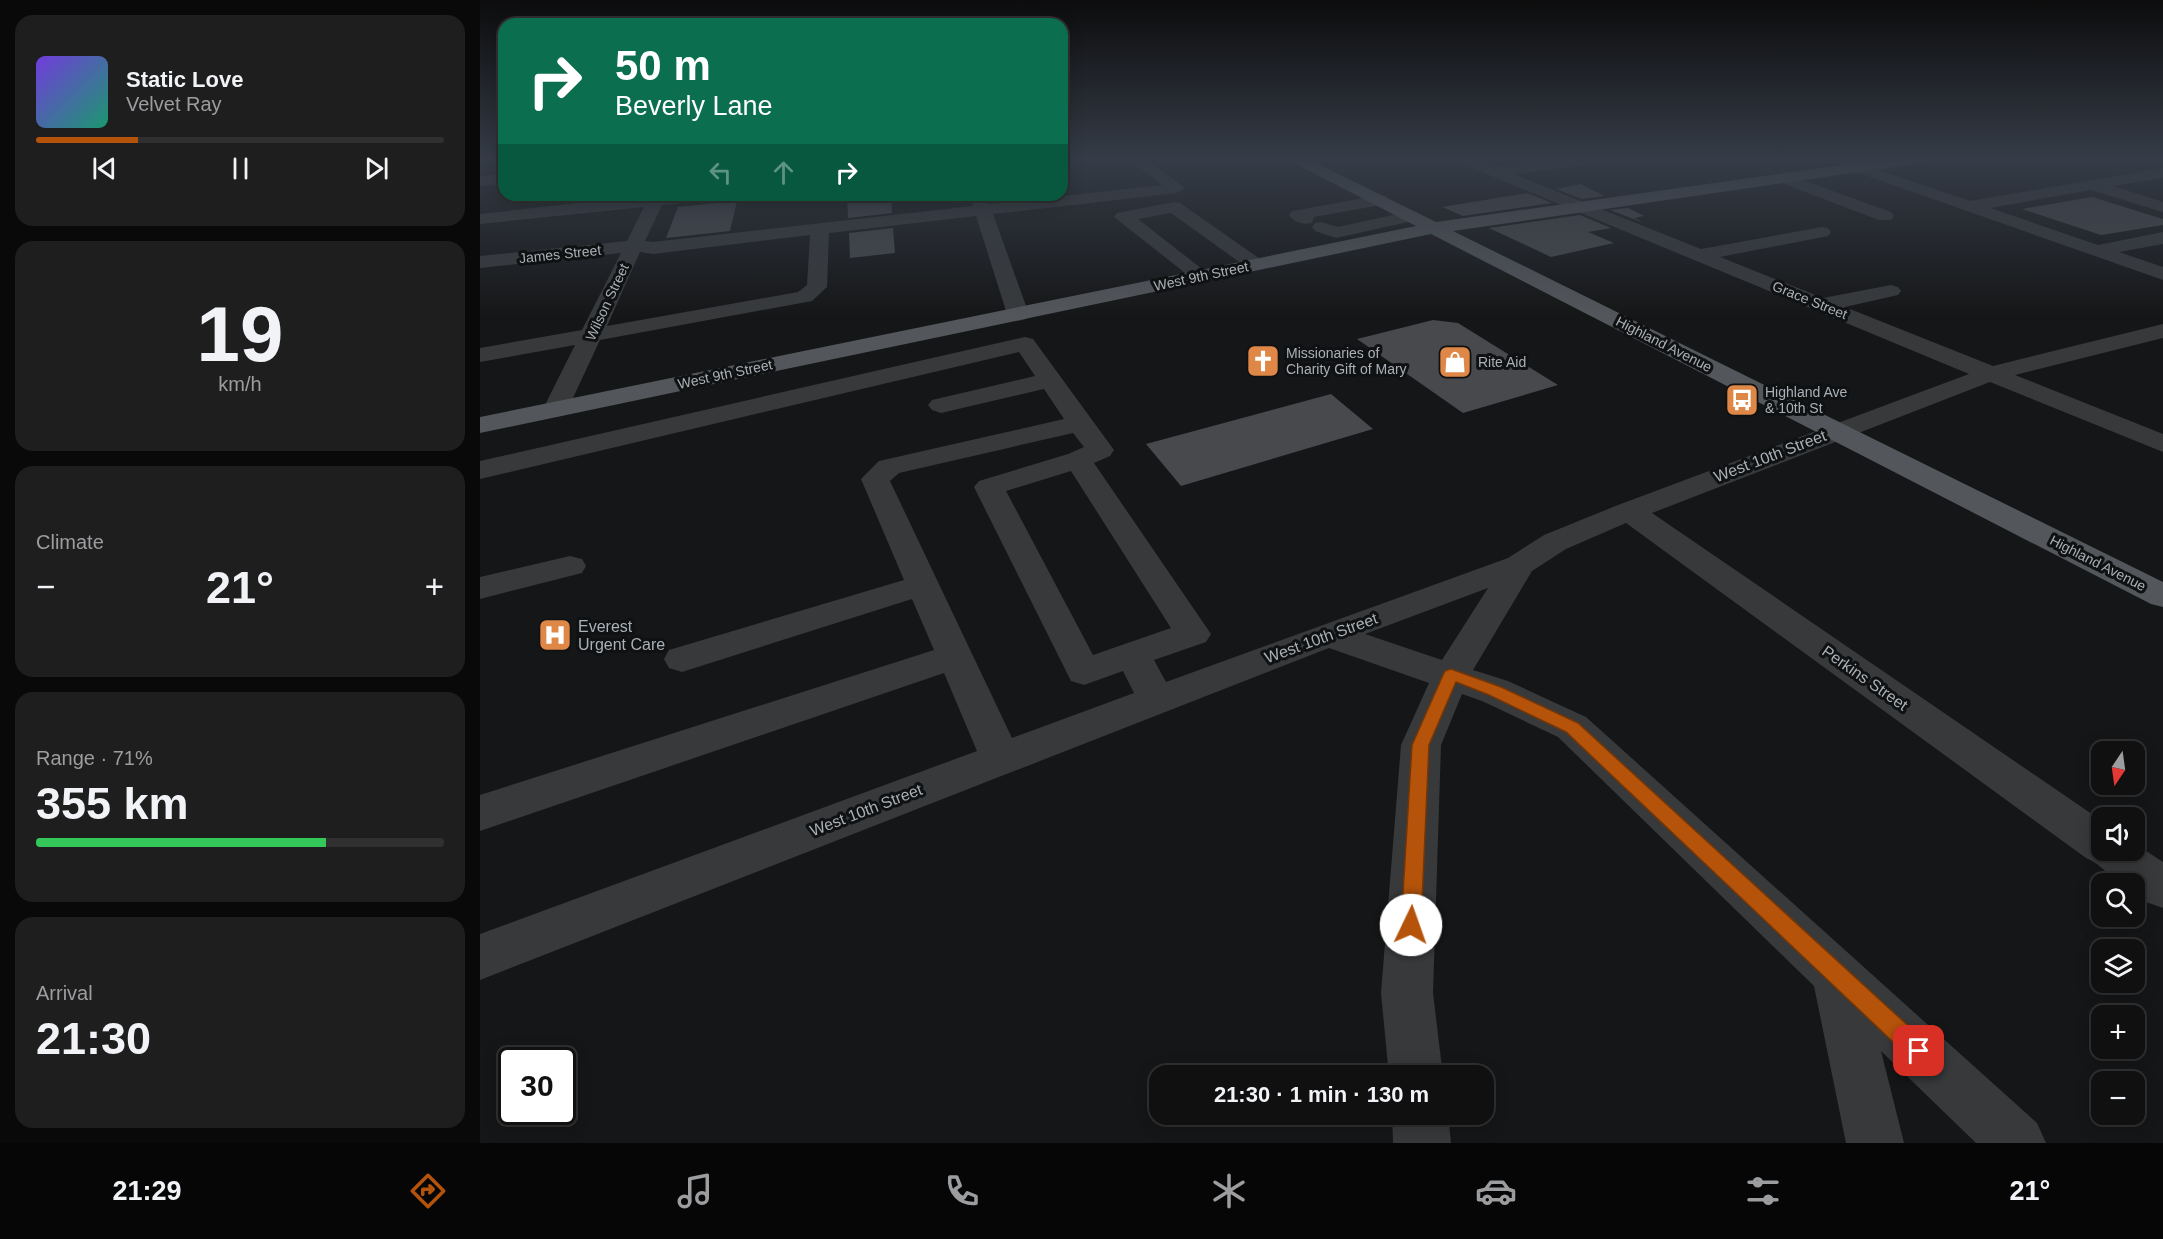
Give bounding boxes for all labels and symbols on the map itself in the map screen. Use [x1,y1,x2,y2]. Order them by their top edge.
street label: James Street [518,242,602,266]
street label: West 9th Street [1152,258,1250,294]
street label: Wilson Street [582,261,632,343]
street label: Grace Street [1770,278,1850,322]
street label: Highland Avenue [1613,313,1715,375]
church icon: Missionaries of Charity Gift of Mary [1245,343,1281,379]
shop icon: Rite Aid [1437,344,1473,380]
place label: Missionaries of Charity Gift of Mary [1286,345,1407,377]
place label: Rite Aid [1478,354,1526,370]
street label: West 9th Street [676,356,774,392]
bus stop icon: Highland Ave & 10th St [1724,382,1760,418]
place label: Highland Ave & 10th St [1765,384,1847,416]
street label: West 10th Street [1711,427,1829,485]
street label: Highland Avenue [2047,532,2149,594]
street label: West 10th Street [1262,609,1380,666]
hospital icon: Everest Urgent Care [537,617,573,653]
place label: Everest Urgent Care [578,618,665,653]
street label: Perkins Street [1819,642,1911,714]
north arrow [2091,741,2145,795]
street label: West 10th Street [807,781,925,839]
position arrow [1379,893,1443,957]
pin [1893,1025,1944,1076]
speed limit sign: 30 [498,1047,576,1125]

